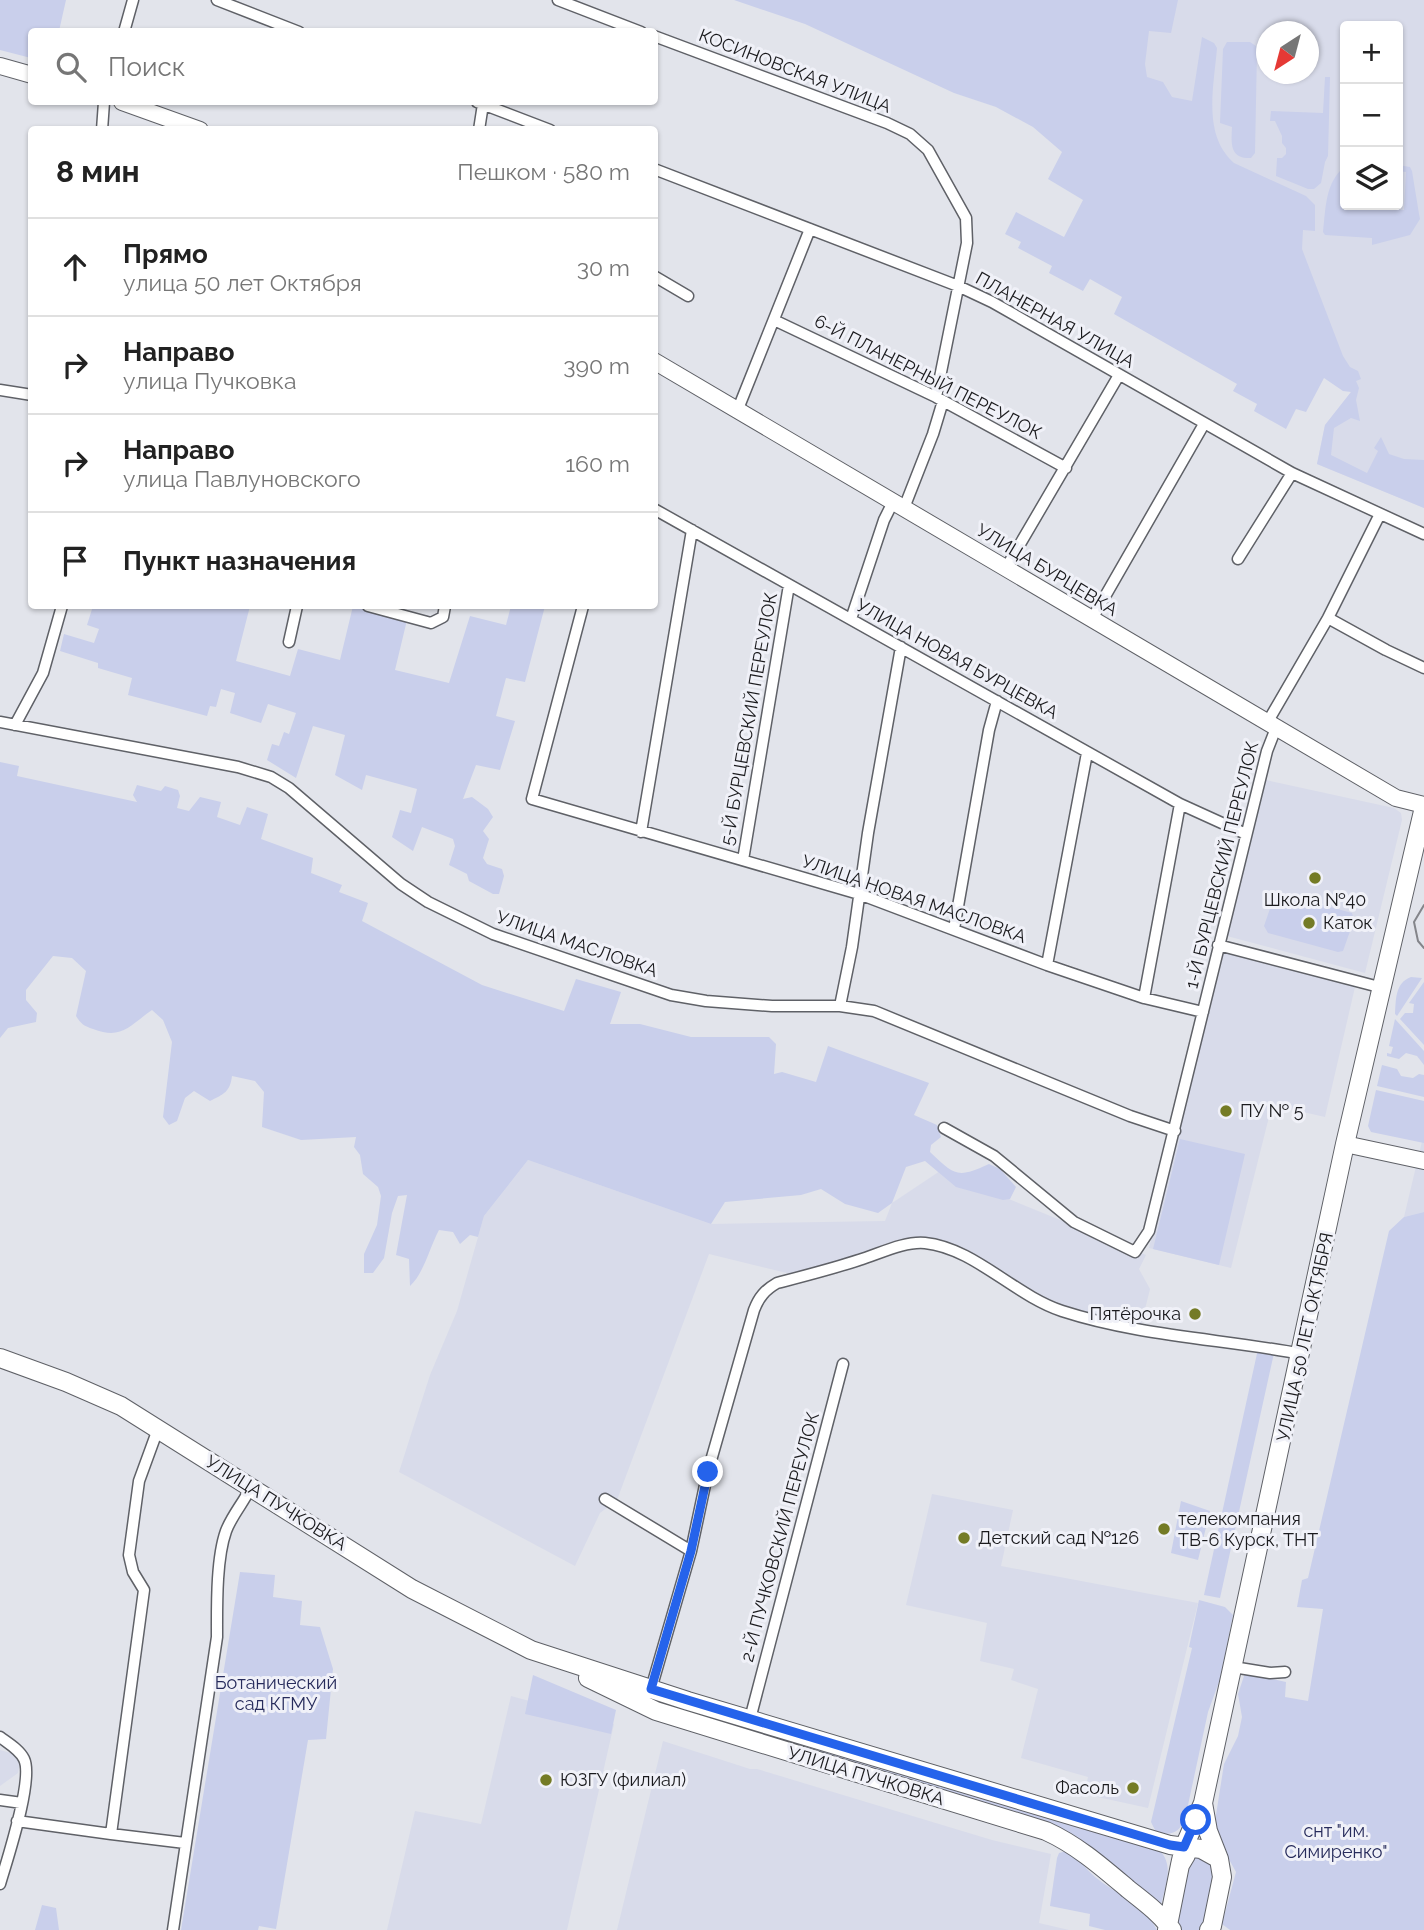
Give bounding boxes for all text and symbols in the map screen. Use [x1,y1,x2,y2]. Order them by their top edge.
north arrow [1256,21,1319,84]
map controls [1340,21,1403,210]
button: + [1340,21,1403,84]
street label: КОСИНОВСКАЯ УЛИЦА [696,24,894,117]
search box [28,28,658,105]
icon: search [52,48,90,86]
text: Поиск [108,52,185,82]
button: − [1340,84,1403,147]
button: layers [1340,147,1403,210]
text: 8 мин [56,154,140,189]
text: Пешком · 580 m [457,158,630,185]
text: Прямо [123,239,208,269]
icon: ahead [56,248,94,286]
text: 30 m [577,254,630,281]
street label: ПЛАНЕРНАЯ УЛИЦА [972,267,1138,372]
text: улица 50 лет Октября [123,269,362,296]
street label: 6-Й ПЛАНЕРНЫЙ ПЕРЕУЛОК [811,310,1045,443]
text: Направо [123,337,234,367]
icon: right [56,346,94,384]
text: 390 m [563,352,630,379]
text: улица Пучковка [123,367,296,394]
text: Направо [123,435,234,465]
icon: right [56,444,94,482]
text: 160 m [565,450,630,477]
text: улица Павлуновского [123,465,361,492]
street label: УЛИЦА БУРЦЕВКА [973,519,1122,620]
icon: arrive [56,542,94,580]
text: Пункт назначения [123,546,356,576]
street label: 5-Й БУРЦЕВСКИЙ ПЕРЕУЛОК [716,591,781,847]
street label: УЛИЦА НОВАЯ БУРЦЕВКА [853,594,1062,723]
street label: 1-Й БУРЦЕВСКИЙ ПЕРЕУЛОК [1181,739,1262,991]
street label: УЛИЦА НОВАЯ МАСЛОВКА [799,850,1029,947]
marker: Школа №40 [1307,870,1323,886]
place label: Школа №40 [1264,889,1366,910]
street label: УЛИЦА МАСЛОВКА [494,906,661,981]
place label: Каток [1323,912,1373,933]
marker: Каток [1301,915,1317,931]
place label: ПУ № 5 [1240,1100,1304,1121]
marker: ПУ № 5 [1218,1103,1234,1119]
street label: УЛИЦА 50 ЛЕТ ОКТЯБРЯ [1272,1230,1337,1443]
place label: Пятёрочка [1089,1303,1181,1324]
marker: Пятёрочка [1187,1306,1203,1322]
street label: 2-Й ПУЧКОВСКИЙ ПЕРЕУЛОК [736,1410,823,1664]
street label: УЛИЦА ПУЧКОВКА [202,1451,351,1555]
route end [692,1456,723,1487]
place label: телекомпания ТВ-6 Курск, ТНТ [1178,1508,1318,1550]
marker: телекомпания ТВ-6 Курск, ТНТ [1156,1521,1172,1537]
place label: Детский сад №126 [978,1527,1139,1548]
marker: Детский сад №126 [956,1530,972,1546]
park label: Ботанический сад КГМУ [215,1672,337,1714]
street label: УЛИЦА ПУЧКОВКА [785,1742,947,1809]
place label: ЮЗГУ (филиал) [560,1769,686,1790]
marker: ЮЗГУ (филиал) [538,1772,554,1788]
place label: Фасоль [1055,1777,1119,1798]
marker: Фасоль [1125,1780,1141,1796]
route start [1180,1804,1211,1835]
park label: снт "им. Симиренко" [1284,1820,1388,1862]

